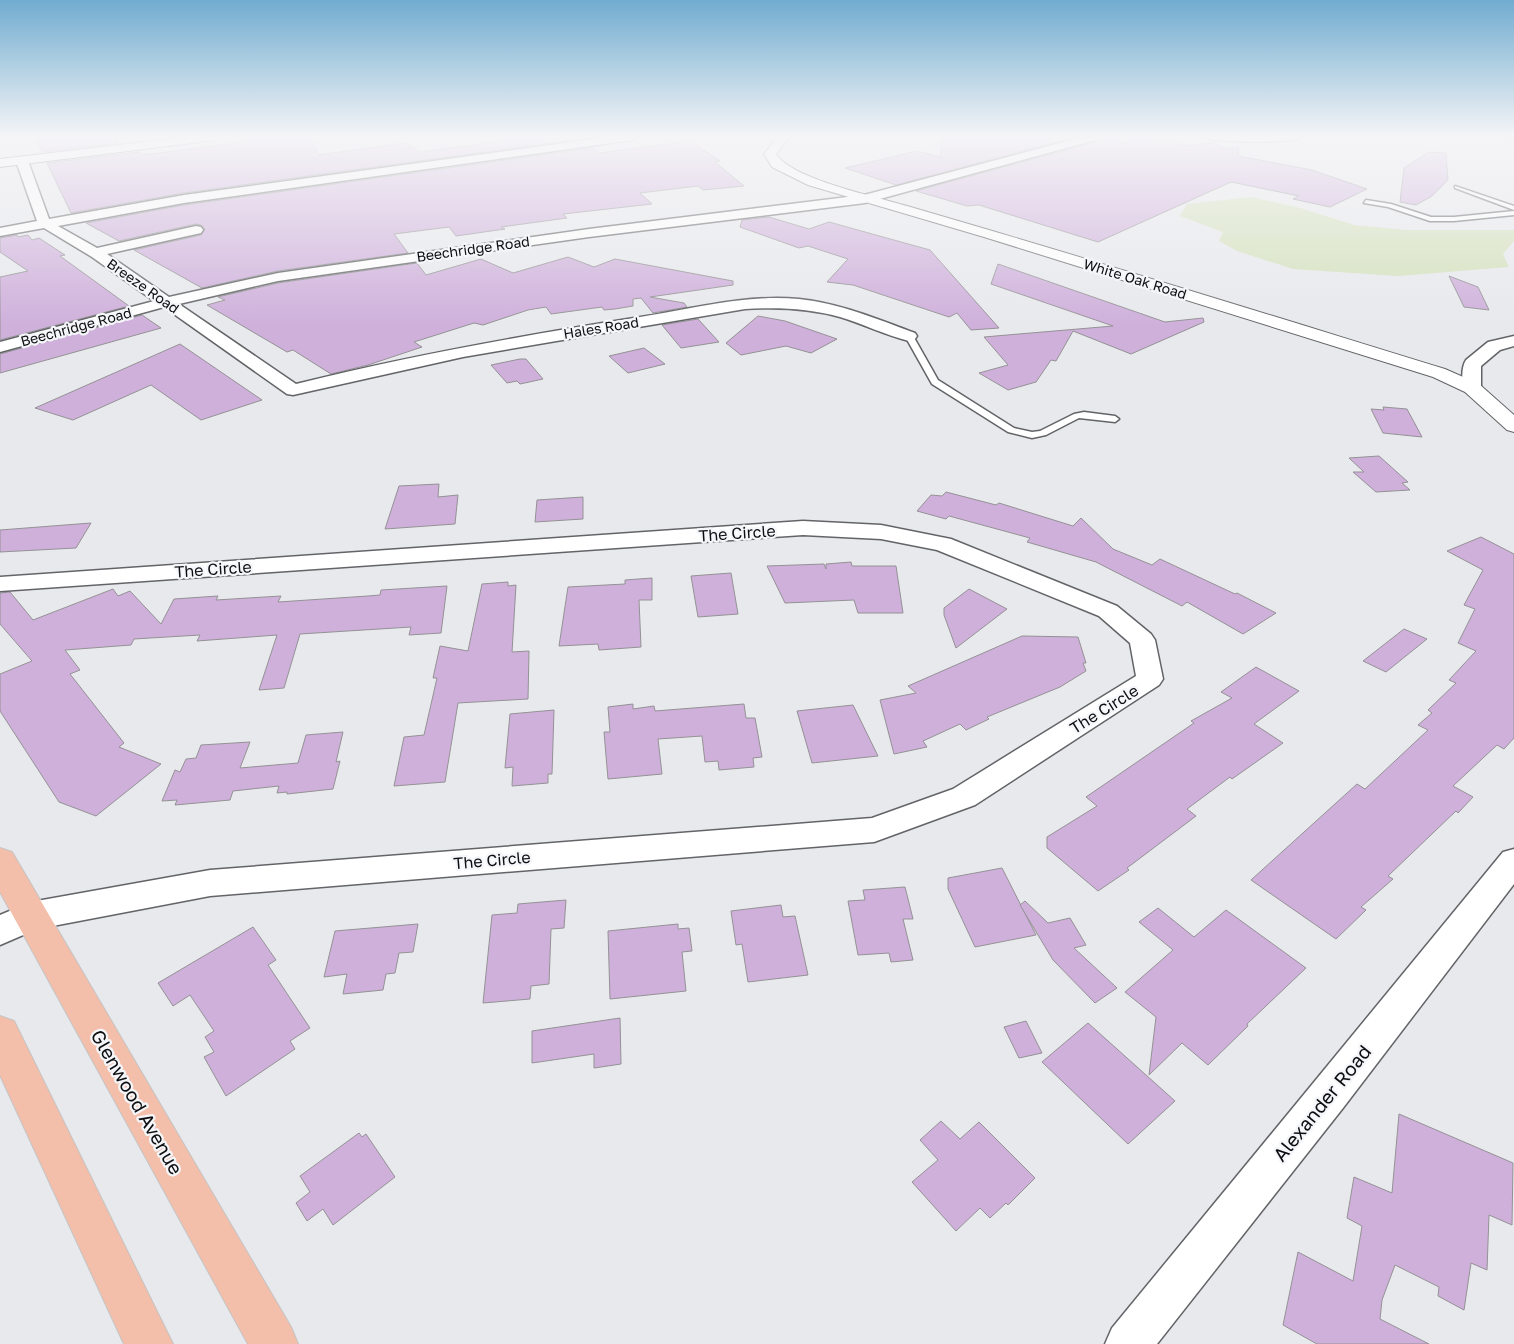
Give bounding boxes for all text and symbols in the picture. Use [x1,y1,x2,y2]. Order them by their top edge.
street label: Beechridge Road [415,232,531,265]
street label: Breeze Road [104,255,183,317]
street label: White Oak Road [1081,255,1189,302]
street label: Beechridge Road [19,304,133,350]
street label: Hales Road [562,313,640,342]
street label: The Circle [698,520,776,546]
street label: The Circle [174,556,252,582]
street label: The Circle [1066,680,1142,738]
street label: The Circle [453,847,531,873]
street label: Glenwood Avenue [87,1025,188,1178]
street label: Alexander Road [1268,1040,1376,1165]

